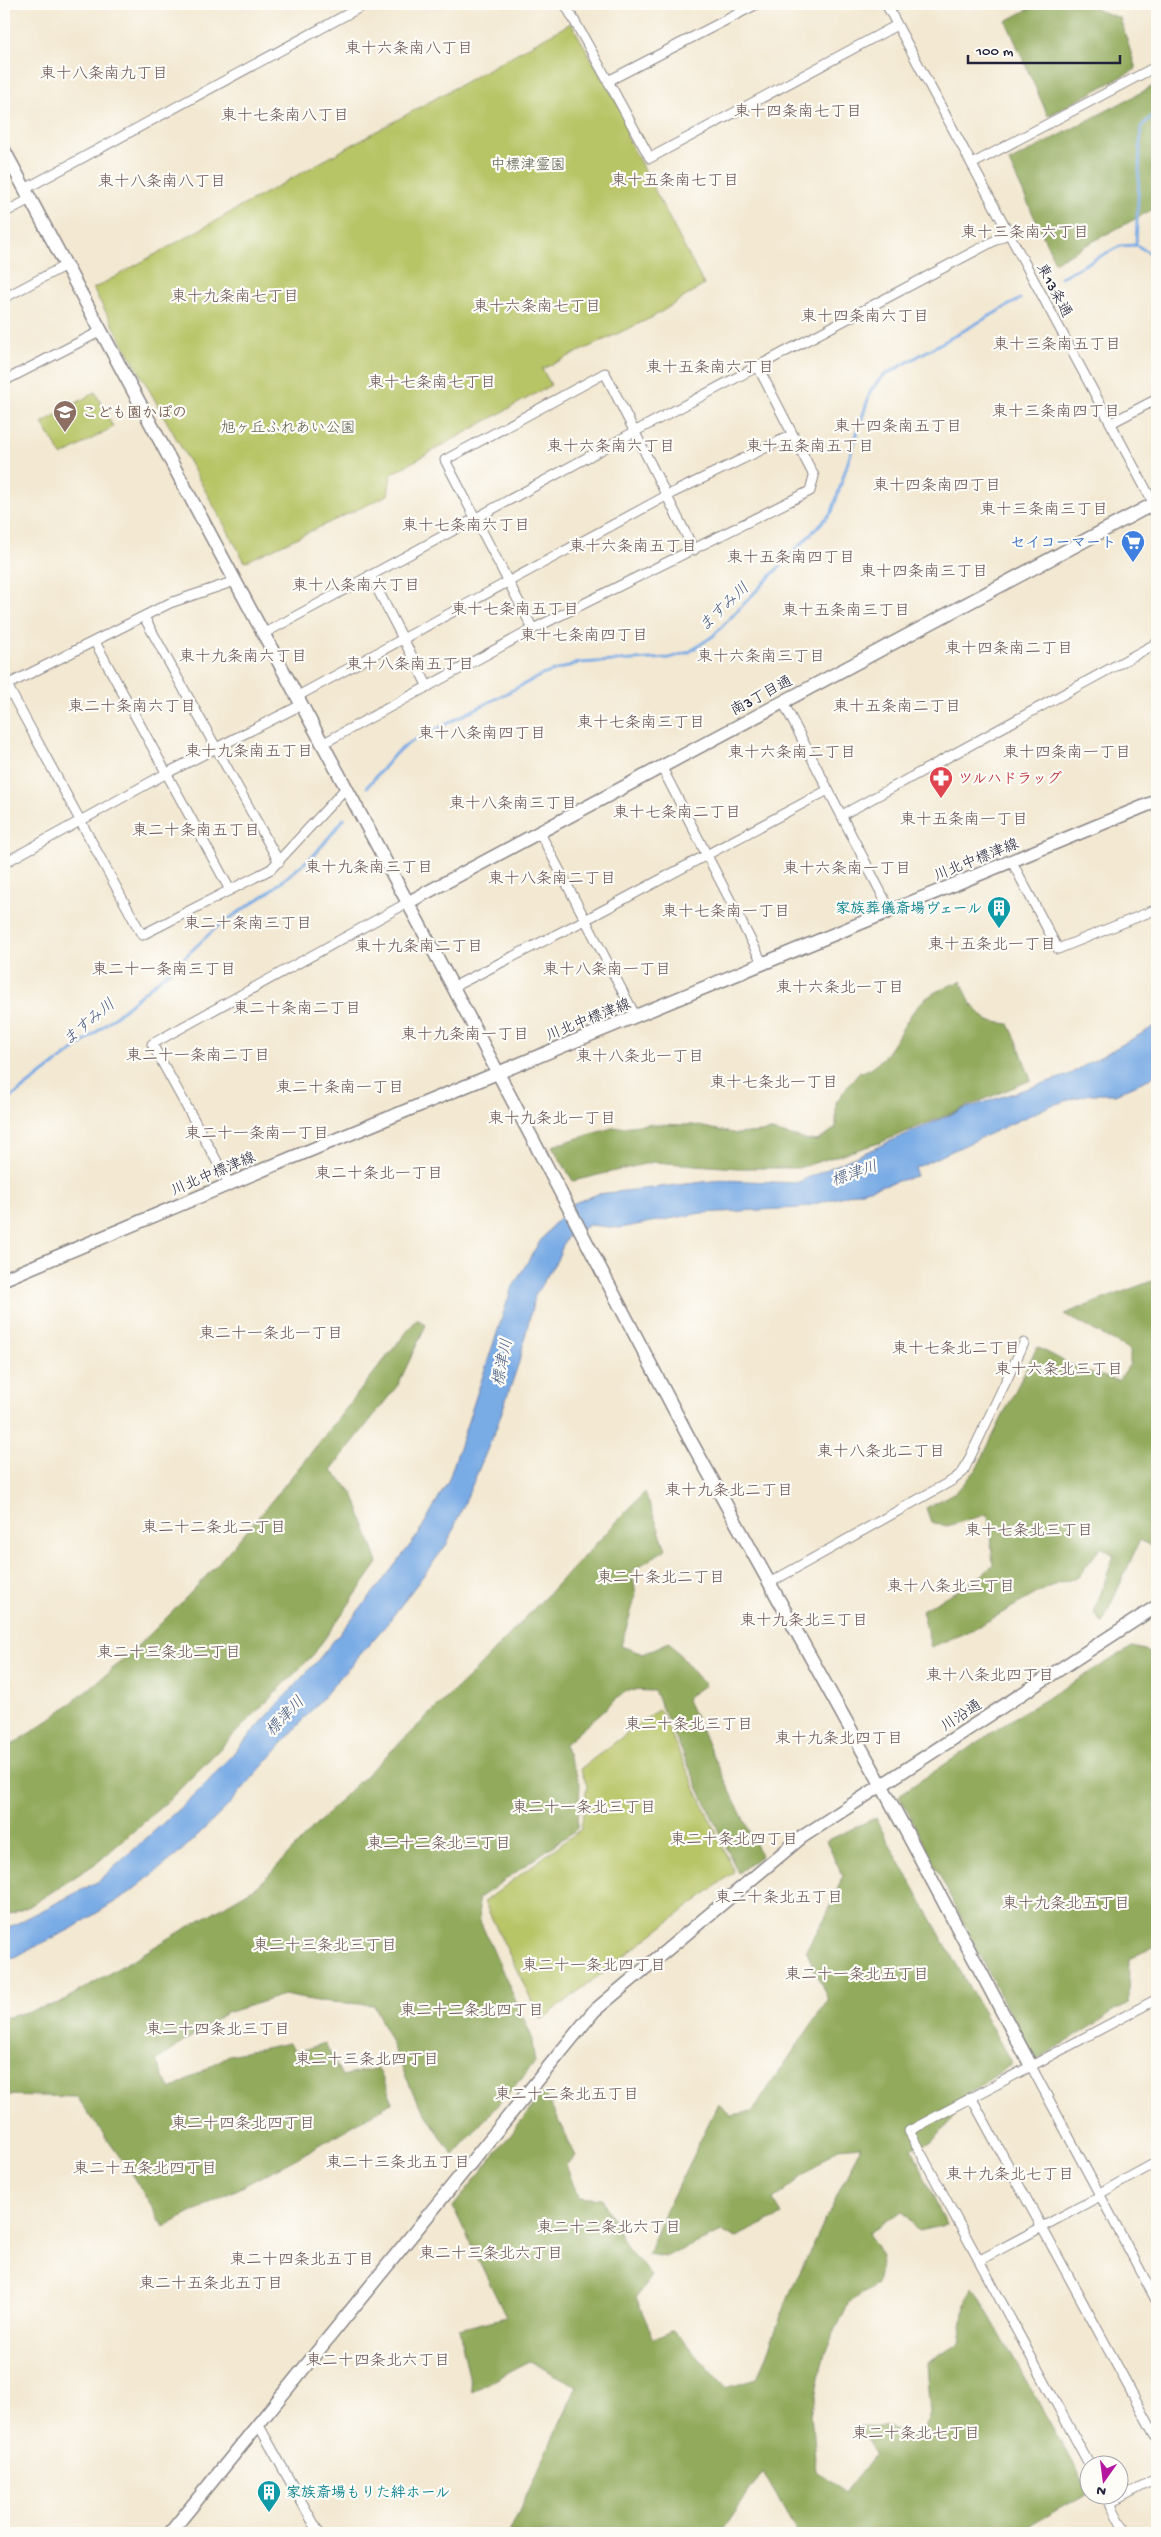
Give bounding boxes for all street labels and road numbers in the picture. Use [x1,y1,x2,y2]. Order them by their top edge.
street label: 東13条通 [1031,260,1076,321]
street label: 南3丁目通 [727,672,796,721]
street label: 川北中標津線 [931,835,1022,886]
street label: 川北中標津線 [543,995,634,1046]
street label: 川北中標津線 [168,1148,259,1201]
street label: 川沿通 [938,1697,986,1736]

